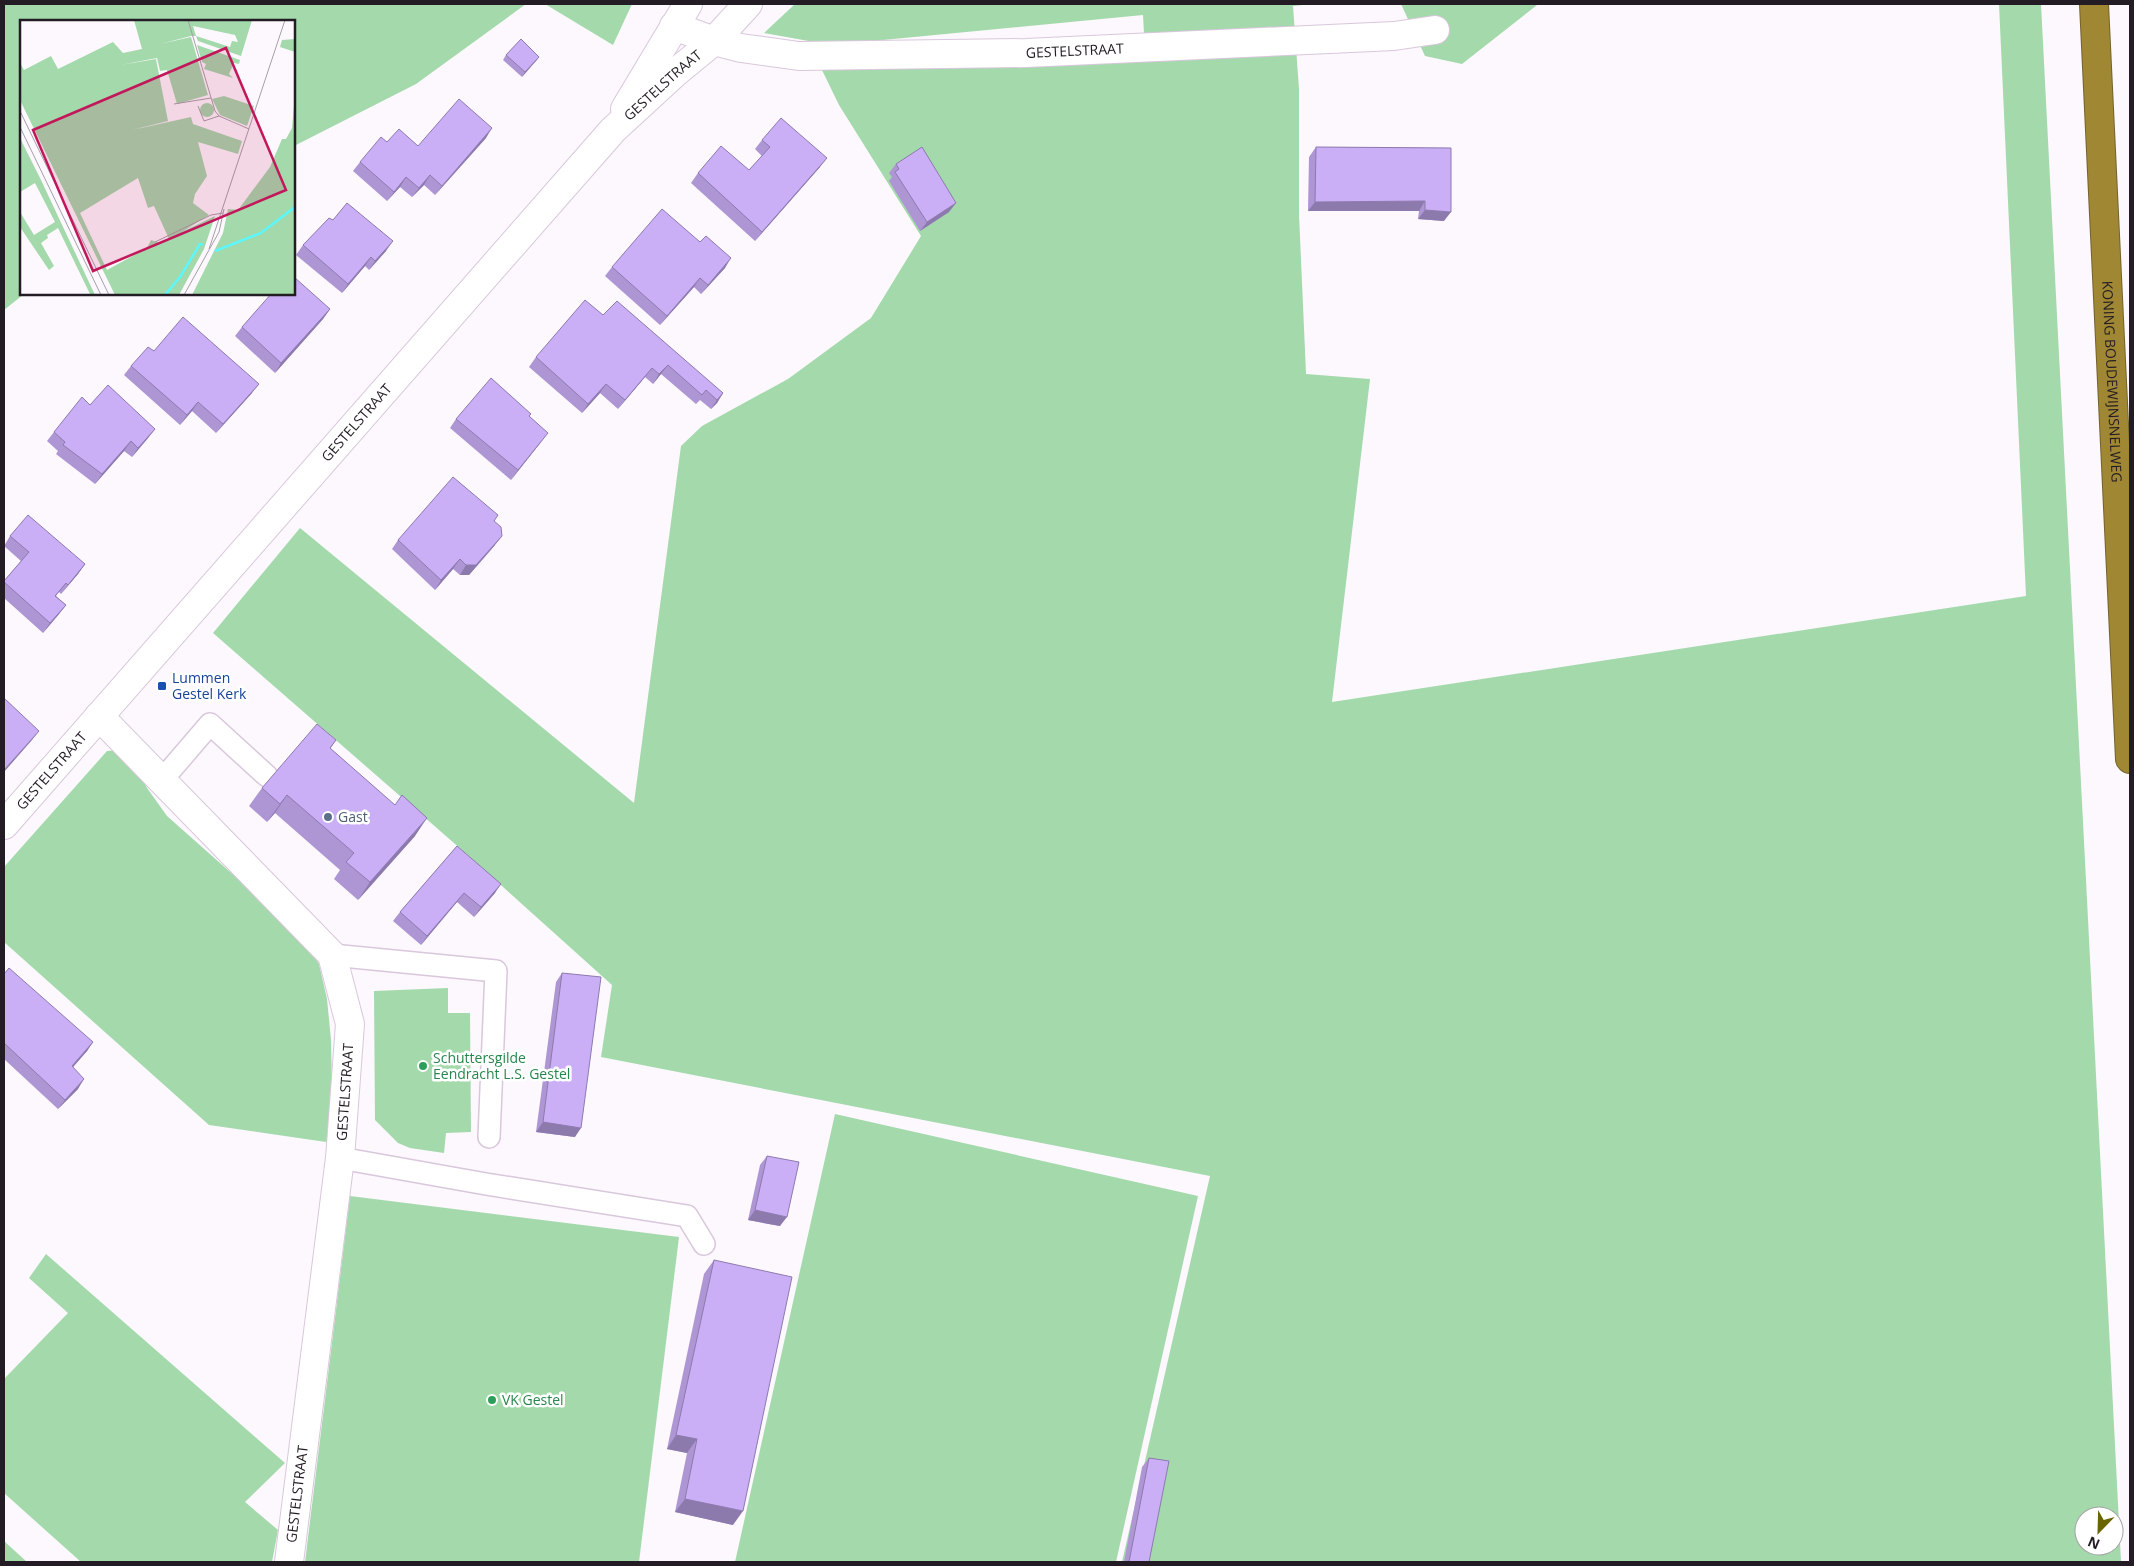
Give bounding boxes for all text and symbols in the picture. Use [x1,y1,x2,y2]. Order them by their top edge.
inset map [20,20,295,295]
street label: GESTELSTRAAT [1025,38,1124,62]
street label: GESTELSTRAAT [619,45,705,124]
street label: KONING BOUDEWIJNSNELWEG [2098,280,2127,483]
street label: GESTELSTRAAT [317,379,396,465]
place label: Lummen Gestel Kerk [172,668,247,703]
marker: Lummen Gestel Kerk [156,680,168,692]
street label: GESTELSTRAAT [12,727,91,814]
place label: Gast [338,807,368,826]
marker: Gast [322,811,334,823]
street label: GESTELSTRAAT [332,1042,357,1141]
place label: Schuttersgilde Eendracht L.S. Gestel [433,1048,570,1083]
marker: Schuttersgilde Eendracht L.S. Gestel [417,1060,429,1072]
place label: VK Gestel [502,1390,564,1409]
marker: VK Gestel [486,1394,498,1406]
street label: GESTELSTRAAT [281,1444,312,1544]
north arrow [2074,1506,2124,1556]
text: N [2085,1532,2103,1554]

